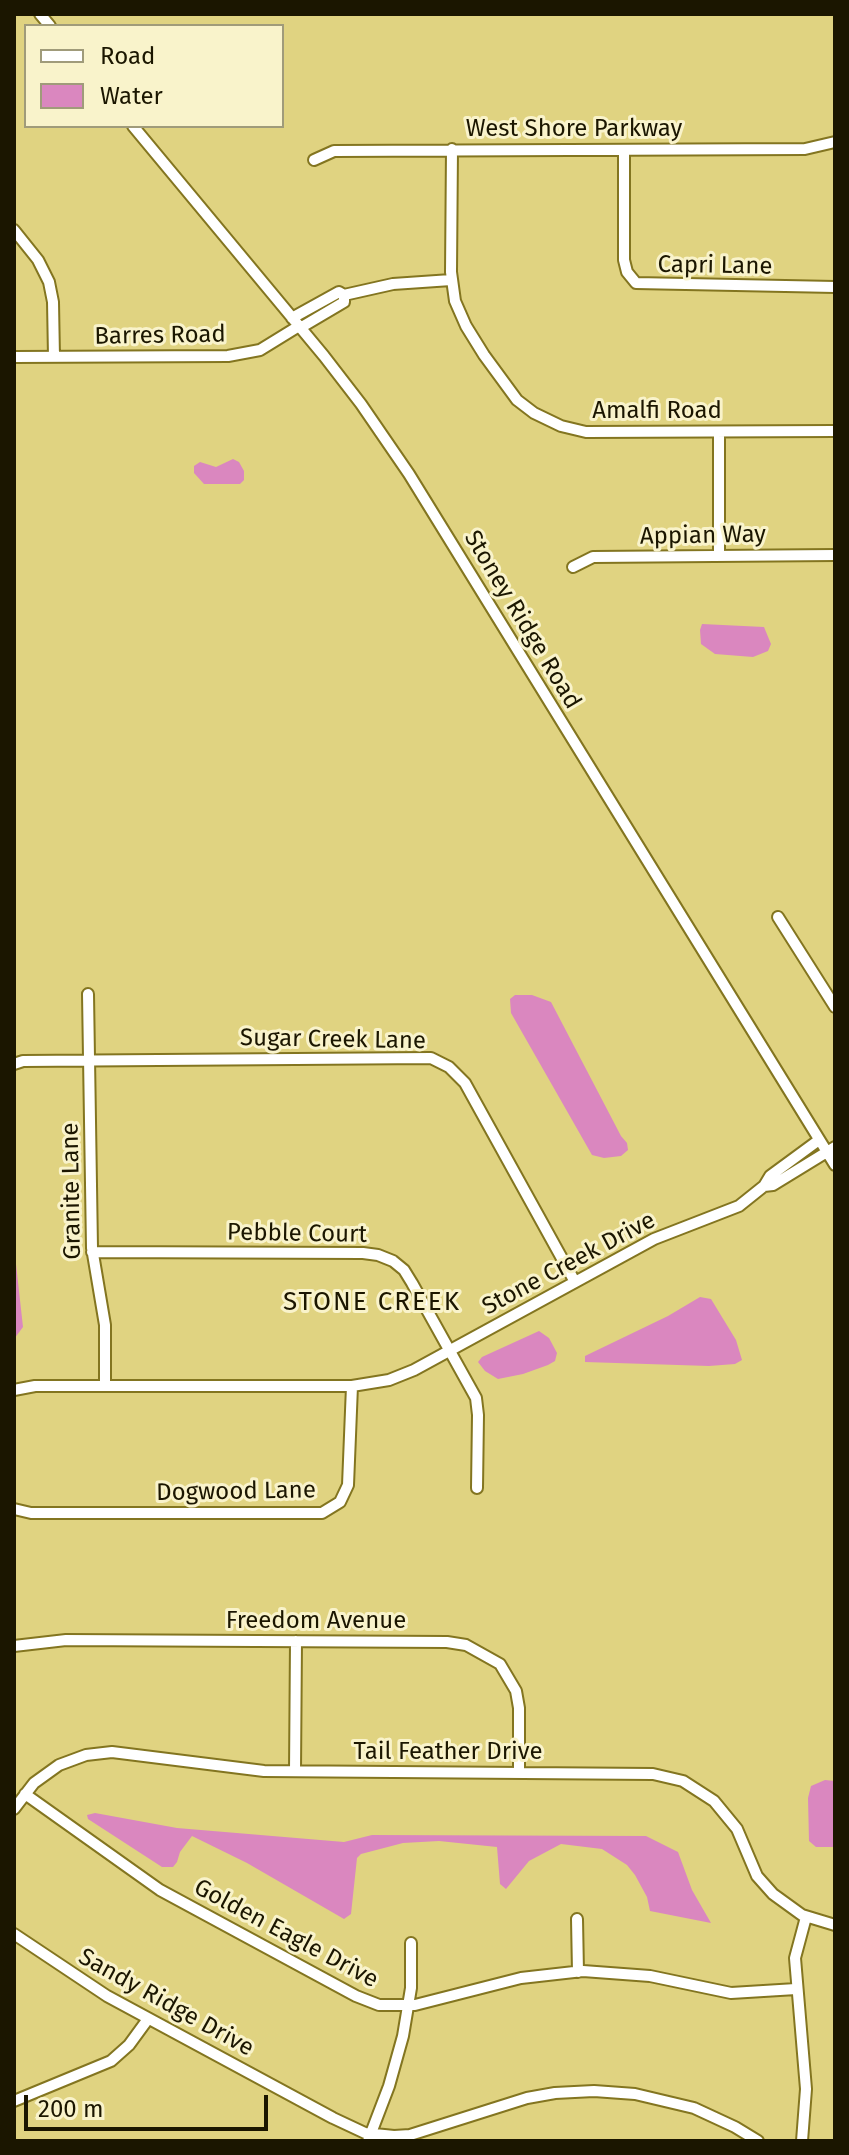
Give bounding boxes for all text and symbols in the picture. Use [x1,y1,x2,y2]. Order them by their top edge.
legend [24,24,284,128]
text: Road [100,42,155,70]
text: Water [100,82,163,110]
street label: West Shore Parkway [466,115,682,143]
street label: Capri Lane [657,251,773,281]
street label: Barres Road [94,320,226,352]
street label: Amalfi Road [592,397,722,425]
street label: Appian Way [640,521,766,551]
street label: Stoney Ridge Road [457,526,587,714]
street label: Sugar Creek Lane [240,1024,426,1056]
street label: Granite Lane [56,1122,88,1260]
street label: Stone Creek Drive [478,1206,660,1322]
street label: Pebble Court [227,1218,367,1250]
district label: STONE CREEK [283,1287,461,1319]
street label: Dogwood Lane [156,1476,316,1508]
street label: Freedom Avenue [226,1607,406,1635]
street label: Tail Feather Drive [354,1738,542,1766]
street label: Golden Eagle Drive [189,1873,383,1995]
street label: Sandy Ridge Drive [73,1943,259,2063]
scale bar [28,2079,272,2129]
text: 200 m [38,2095,104,2123]

